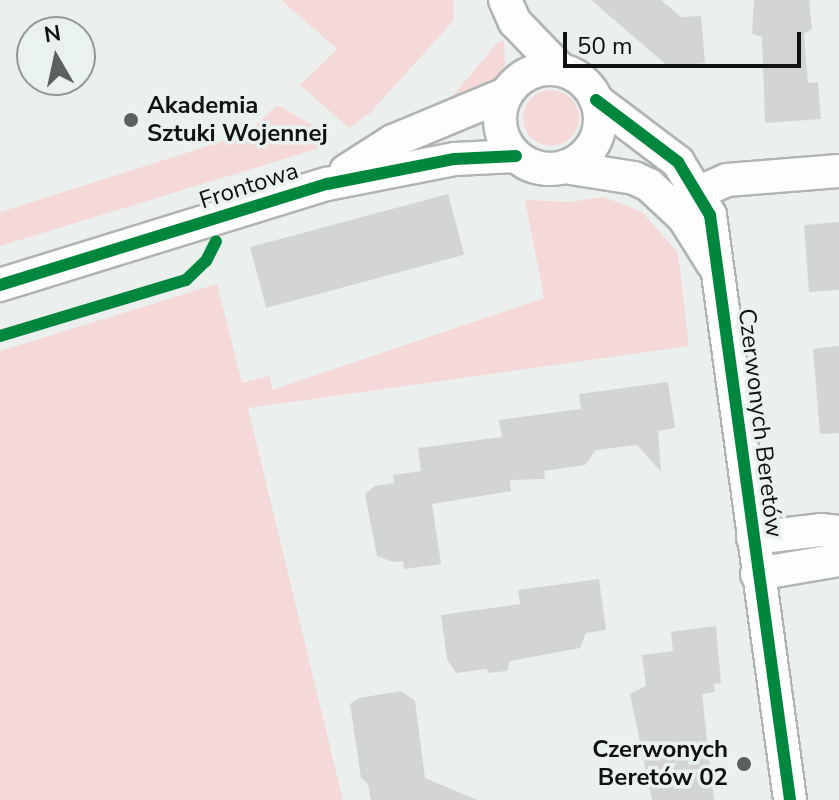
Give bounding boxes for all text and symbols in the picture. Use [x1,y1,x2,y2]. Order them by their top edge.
north arrow [16,16,96,96]
scale bar [567,16,805,66]
text: N [42,18,63,50]
text: 50 m [577,30,633,62]
place label: Akademia Sztuki Wojennej [147,92,328,148]
marker: Akademia Sztuki Wojennej [122,111,140,129]
street label: Frontowa [196,156,302,216]
street label: Czerwonych Beretów [732,307,788,539]
place label: Czerwonych Beretów 02 [592,736,728,792]
marker: Czerwonych Beretów 02 [735,755,753,773]

